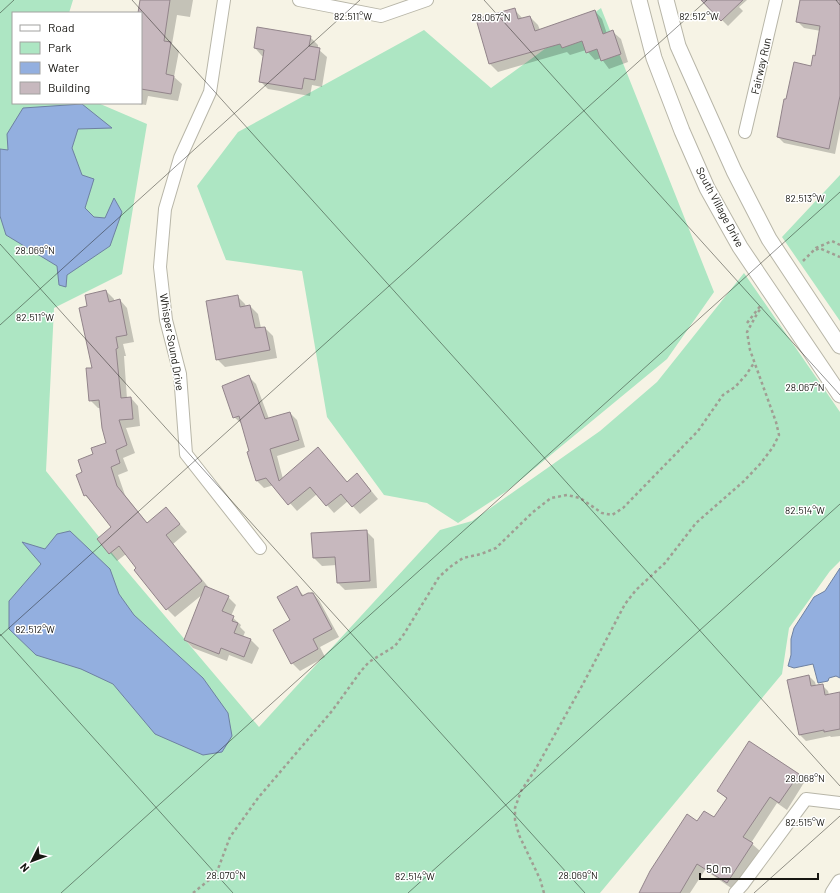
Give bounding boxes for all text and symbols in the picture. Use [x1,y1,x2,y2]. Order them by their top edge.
text: 82.511°W [334,10,372,22]
text: 82.512°W [679,10,719,22]
text: 28.067°N [471,11,511,23]
legend [12,12,142,104]
text: Road [48,20,75,34]
street label: Fairway Run [748,36,773,96]
text: Park [48,40,72,54]
text: Water [48,60,80,74]
text: Building [48,80,90,94]
street label: South Village Drive [694,164,747,249]
text: 82.513°W [785,192,825,204]
text: 28.069°N [15,244,55,256]
street label: Whisper Sound Drive [158,292,187,392]
text: 82.511°W [16,311,54,323]
text: 28.067°N [785,381,825,393]
text: 82.514°W [785,504,825,516]
text: 82.512°W [15,623,55,635]
text: 28.068°N [785,772,825,784]
text: 82.515°W [785,816,825,828]
north arrow [12,841,52,881]
scale bar [700,855,818,881]
text: N [17,861,31,875]
text: 50 m [706,861,731,875]
text: 28.070°N [206,869,246,881]
text: 28.069°N [558,869,598,881]
text: 82.514°W [395,870,435,882]

